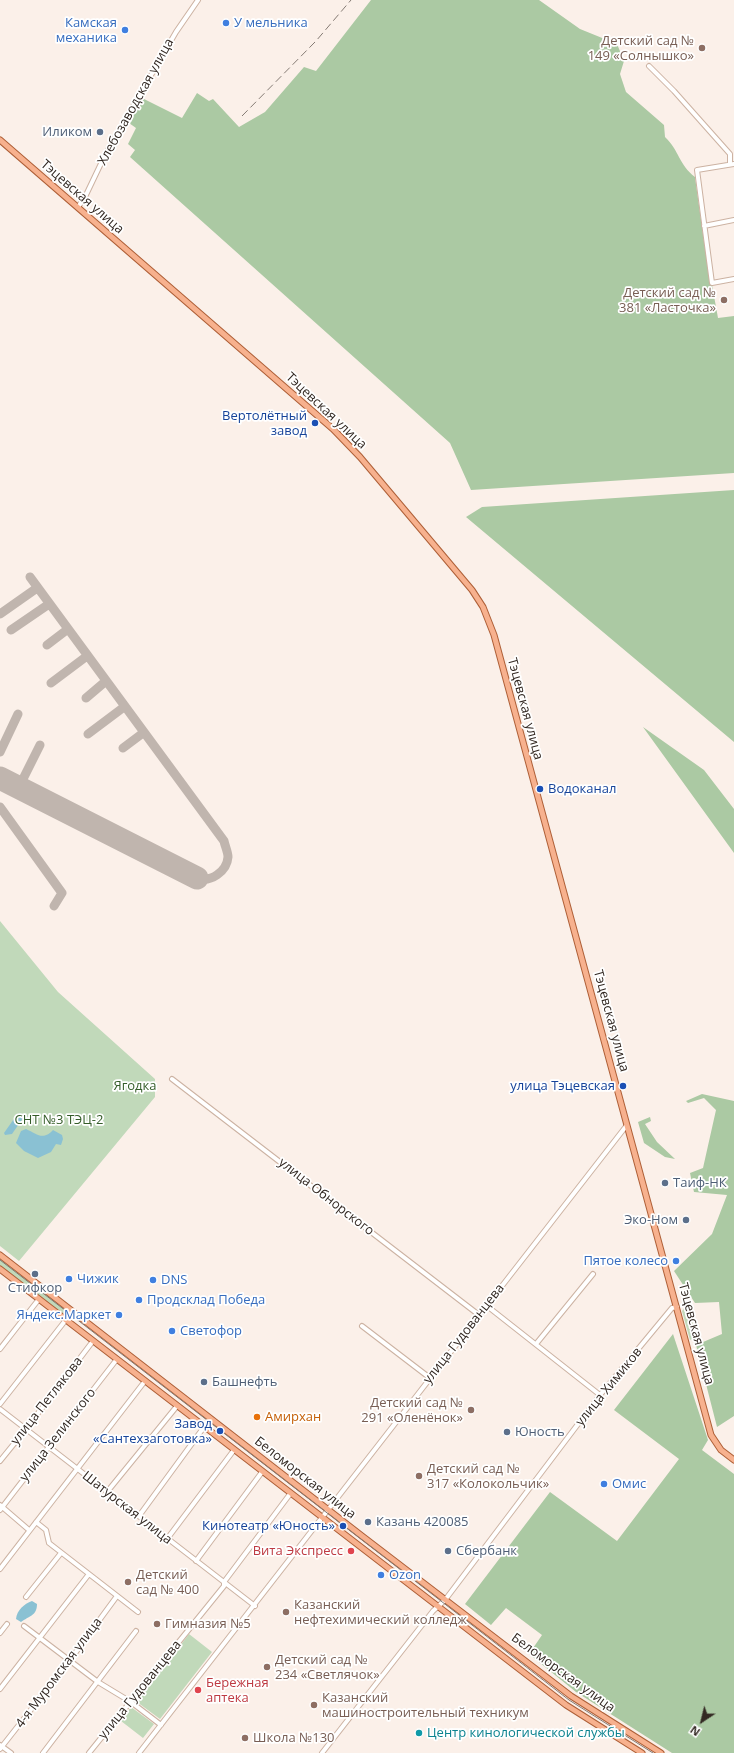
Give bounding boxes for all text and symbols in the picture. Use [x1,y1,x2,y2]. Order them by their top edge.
place label: Камская механика [56,15,117,46]
place label: У мельника [234,15,308,31]
marker: У мельника [221,18,231,28]
marker: Камская механика [120,25,130,35]
place label: Детский сад № 149 «Солнышко» [588,33,694,64]
street label: Хлебозаводская улица [95,36,177,168]
marker: Детский сад № 149 «Солнышко» [697,43,707,53]
place label: Иликом [42,124,92,140]
marker: Иликом [95,127,105,137]
street label: Тэцевская улица [37,157,127,237]
place label: Детский сад № 381 «Ласточка» [619,285,716,316]
marker: Детский сад № 381 «Ласточка» [719,295,729,305]
street label: Тэцевская улица [282,370,370,452]
place label: Вертолётный завод [222,408,307,439]
marker: Вертолётный завод [310,418,320,428]
street label: Тэцевская улица [504,656,546,762]
place label: Водоканал [548,781,616,797]
marker: Водоканал [535,784,545,794]
street label: Тэцевская улица [590,968,632,1074]
park label: Ягодка [113,1078,157,1094]
place label: улица Тэцевская [510,1078,615,1094]
marker: улица Тэцевская [618,1081,628,1091]
park label: СНТ №3 ТЭЦ-2 [15,1112,103,1128]
street label: улица Обнорского [275,1155,377,1239]
place label: Таиф-НК [673,1175,727,1191]
marker: Таиф-НК [660,1178,670,1188]
place label: Эко-Ном [624,1212,678,1228]
marker: Эко-Ном [681,1215,691,1225]
place label: Пятое колесо [583,1253,668,1269]
marker: Пятое колесо [671,1256,681,1266]
marker: Стифкор [30,1269,40,1279]
place label: Чижик [77,1271,119,1287]
place label: DNS [161,1272,187,1288]
marker: Чижик [64,1274,74,1284]
marker: DNS [148,1275,158,1285]
place label: Стифкор [8,1280,62,1296]
street label: улица Гудованцева [420,1281,508,1387]
street label: Тэцевская улица [675,1281,717,1387]
place label: Продсклад Победа [147,1292,265,1308]
marker: Продсклад Победа [134,1295,144,1305]
place label: Яндекс.Маркет [16,1307,111,1323]
marker: Яндекс.Маркет [114,1310,124,1320]
place label: Светофор [180,1323,242,1339]
marker: Светофор [167,1326,177,1336]
street label: улица Химиков [573,1345,645,1429]
street label: улица Петлякова [8,1354,86,1448]
place label: Башнефть [212,1374,277,1390]
marker: Башнефть [199,1377,209,1387]
street label: улица Зелинского [17,1385,99,1485]
place label: Детский сад № 291 «Оленёнок» [361,1395,463,1426]
marker: Детский сад № 291 «Оленёнок» [466,1405,476,1415]
place label: Амирхан [265,1409,321,1425]
marker: Амирхан [252,1412,262,1422]
place label: Завод «Сантехзаготовка» [93,1416,212,1447]
place label: Юность [515,1424,565,1440]
marker: Завод «Сантехзаготовка» [215,1426,225,1436]
marker: Юность [502,1427,512,1437]
street label: Беломорская улица [251,1434,359,1522]
place label: Детский сад № 317 «Колокольчик» [427,1461,549,1492]
street label: Шатурская улица [79,1468,175,1548]
marker: Детский сад № 317 «Колокольчик» [414,1471,424,1481]
place label: Омис [612,1476,646,1492]
marker: Омис [599,1479,609,1489]
place label: Казань 420085 [376,1514,469,1530]
marker: Казань 420085 [363,1517,373,1527]
place label: Кинотеатр «Юность» [202,1518,335,1534]
marker: Кинотеатр «Юность» [338,1521,348,1531]
place label: Вита Экспресс [253,1543,343,1559]
place label: Сбербанк [456,1543,517,1559]
marker: Вита Экспресс [346,1546,356,1556]
marker: Сбербанк [443,1546,453,1556]
place label: Детский сад № 400 [136,1567,199,1598]
place label: Ozon [389,1567,421,1583]
marker: Ozon [376,1570,386,1580]
marker: Детский сад № 400 [123,1577,133,1587]
place label: Казанский нефтехимический колледж [294,1597,467,1628]
marker: Казанский нефтехимический колледж [281,1607,291,1617]
street label: 4-я Муромская улица [12,1615,106,1731]
place label: Гимназия №5 [165,1616,251,1632]
marker: Гимназия №5 [152,1619,162,1629]
street label: Беломорская улица [508,1630,618,1716]
street label: улица Гудованцева [95,1637,185,1743]
place label: Детский сад № 234 «Светлячок» [275,1652,380,1683]
marker: Детский сад № 234 «Светлячок» [262,1662,272,1672]
place label: Бережная аптека [206,1675,269,1706]
marker: Бережная аптека [193,1685,203,1695]
place label: Казанский машиностроительный техникум [322,1690,529,1721]
marker: Казанский машиностроительный техникум [309,1700,319,1710]
north arrow [682,1701,722,1741]
text: N [687,1723,703,1740]
place label: Центр кинологической службы [427,1725,625,1741]
marker: Центр кинологической службы [414,1728,424,1738]
place label: Школа №130 [253,1730,335,1746]
marker: Школа №130 [240,1733,250,1743]

